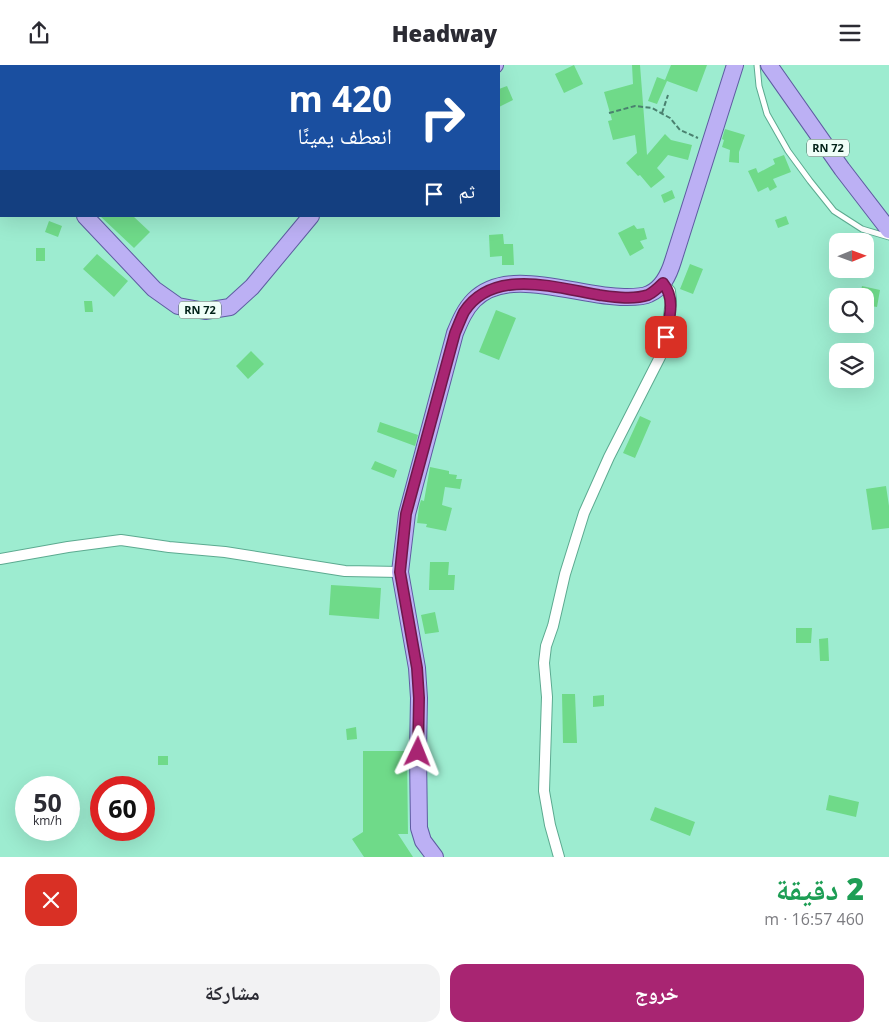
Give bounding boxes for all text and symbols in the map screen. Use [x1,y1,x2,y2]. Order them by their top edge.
text: Headway [392,18,497,48]
icon: share [25,19,53,47]
icon: menu [836,19,864,47]
text: 420 m [288,75,392,122]
icon: right [410,85,475,150]
text: انعطف يمينًا [298,120,392,150]
road number: RN 72 [807,140,849,157]
text: ثم [458,178,475,204]
icon: arrive [420,180,448,208]
north arrow [829,233,874,277]
map controls [829,233,874,388]
button: search [829,288,874,333]
road number: RN 72 [179,301,221,319]
pin [645,316,687,358]
icon: arrive [652,323,680,351]
button: layers [829,343,874,388]
position arrow [391,725,443,777]
speed limit sign: 60 [90,776,155,841]
text: 50 [33,785,62,819]
text: km/h [33,812,62,829]
text: 2 دقيقة [776,868,864,909]
button: close [25,874,77,926]
text: 460 m · 16:57 [764,908,864,930]
button: مشاركة [25,964,440,1022]
button: خروج [450,964,864,1022]

